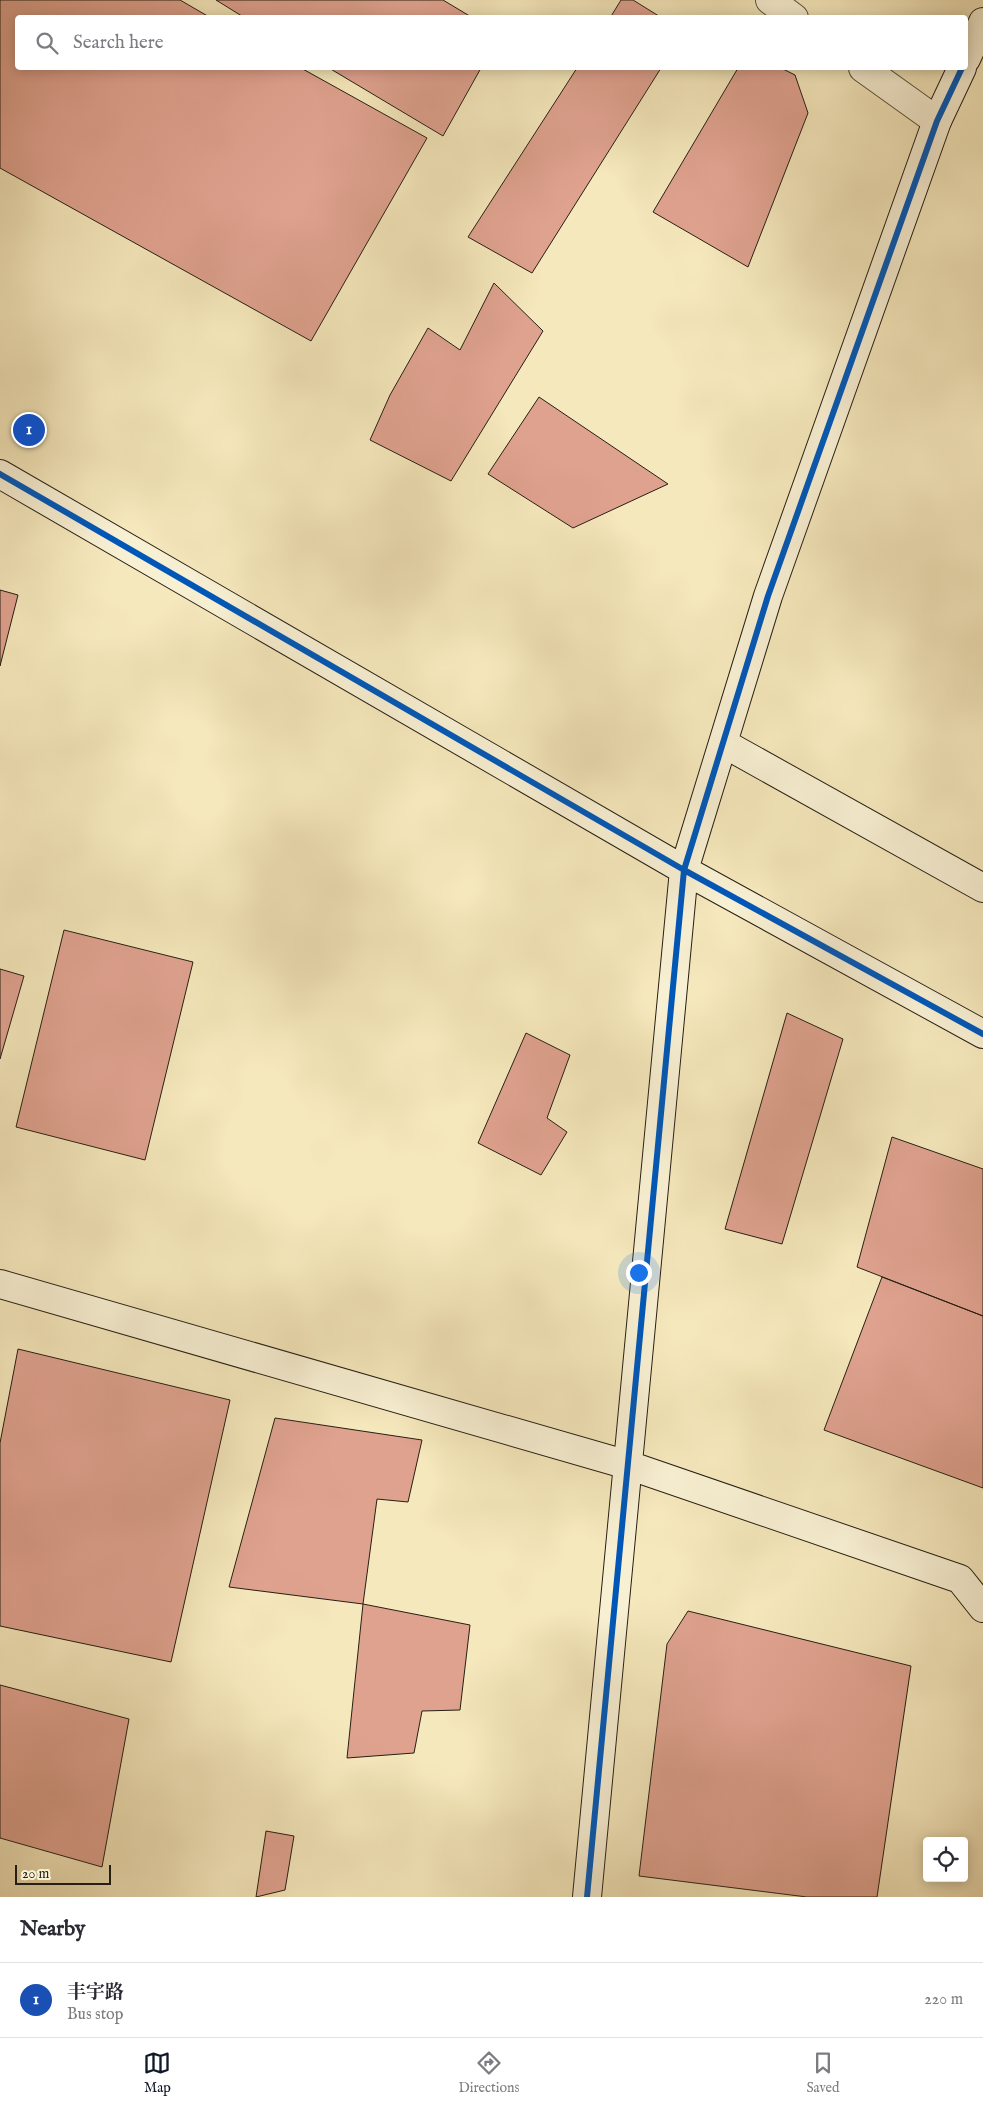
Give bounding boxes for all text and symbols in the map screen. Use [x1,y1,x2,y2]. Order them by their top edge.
search box [15,15,968,70]
icon: search [33,29,61,57]
text: Search here [73,31,164,55]
pin: 1 [13,411,45,449]
your location [626,1260,652,1286]
map controls [923,1837,968,1882]
button: locate [923,1837,968,1882]
scale bar [15,1862,111,1885]
text: 20 m [22,1865,49,1883]
text: Nearby [20,1916,85,1943]
text: 丰宇路 [67,1981,124,2005]
text: 1 [33,1990,39,2010]
text: 220 m [924,1990,963,2010]
text: Bus stop [67,2005,123,2025]
tab: Map [143,2049,171,2097]
tab: Directions [458,2049,519,2097]
tab: Saved [806,2049,839,2097]

